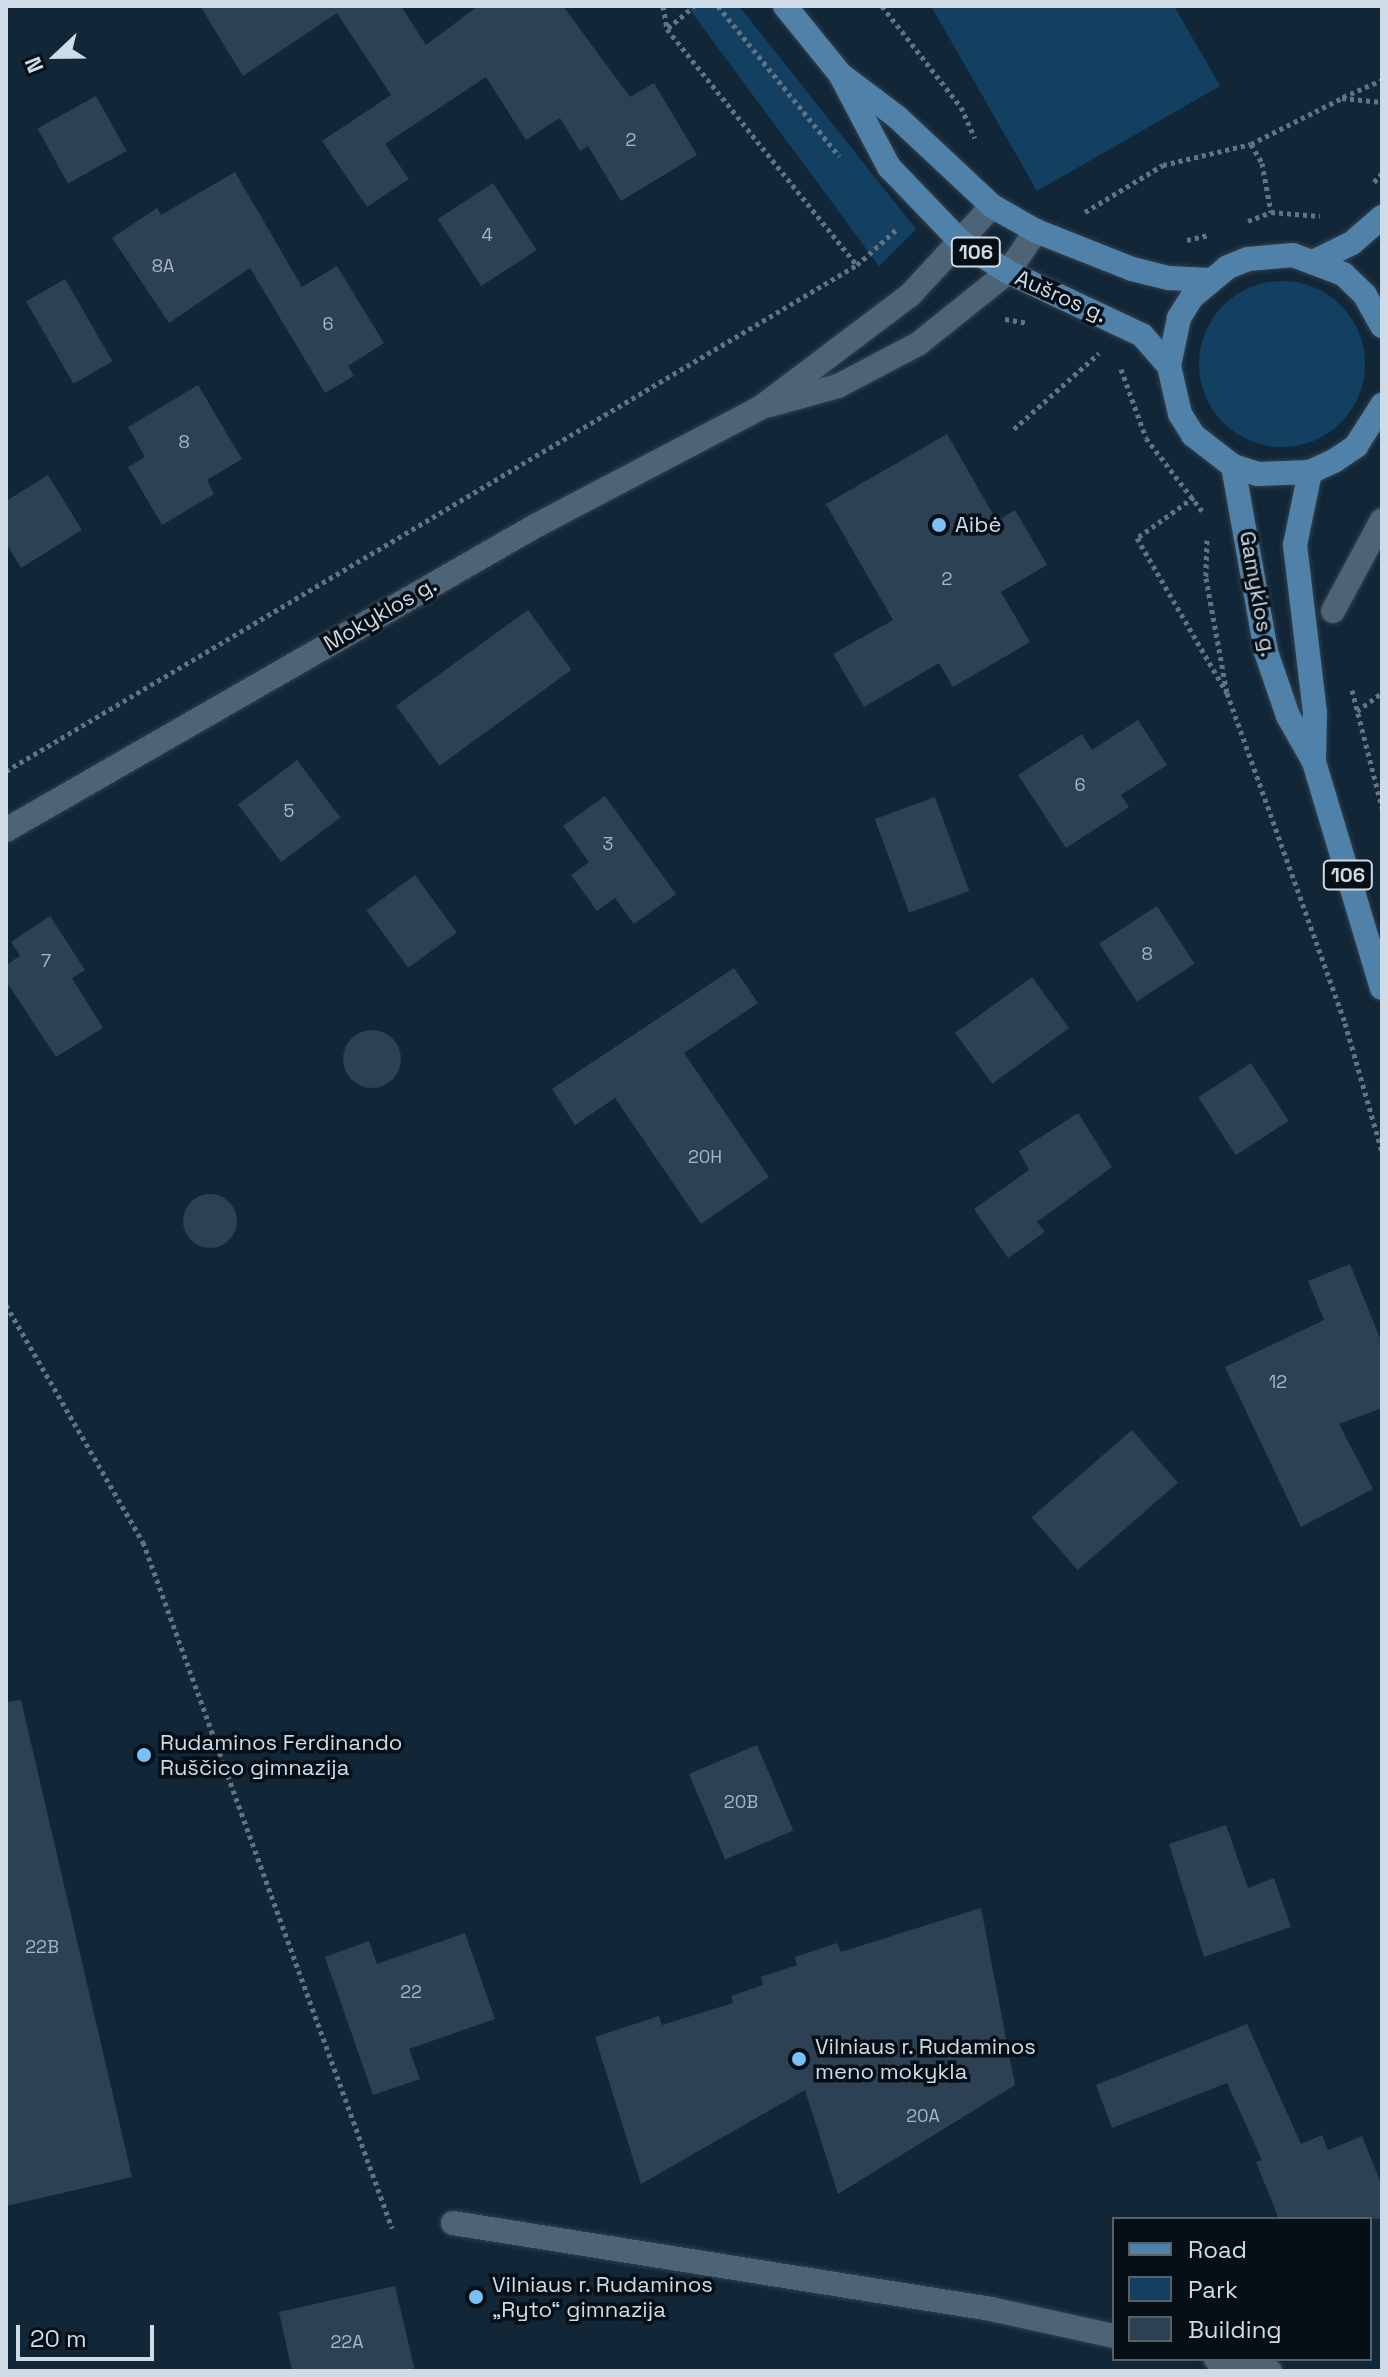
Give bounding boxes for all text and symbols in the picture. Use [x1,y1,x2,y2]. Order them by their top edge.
north arrow [16,16,96,96]
text: N [18,53,49,77]
house number: 2 [626,129,636,151]
house number: 4 [481,224,493,246]
road number: 106 [950,236,1002,268]
house number: 8A [152,255,174,277]
street label: Aušros g. [1011,264,1111,328]
house number: 6 [322,313,334,335]
house number: 8 [178,431,190,453]
place label: Aibė [955,512,1001,538]
marker: Aibė [930,516,948,534]
street label: Gamyklos g. [1234,529,1282,659]
house number: 2 [942,568,952,590]
street label: Mokyklos g. [319,571,441,657]
house number: 6 [1074,774,1086,796]
house number: 5 [284,800,294,822]
house number: 3 [603,833,613,855]
road number: 106 [1322,859,1374,891]
house number: 8 [1141,943,1153,965]
house number: 7 [41,950,51,972]
house number: 20H [688,1146,722,1168]
house number: 12 [1269,1371,1287,1393]
place label: Rudaminos Ferdinando Ruščico gimnazija [160,1729,402,1780]
marker: Rudaminos Ferdinando Ruščico gimnazija [135,1746,153,1764]
house number: 20B [724,1791,758,1813]
house number: 22B [25,1936,59,1958]
house number: 22 [400,1981,422,2003]
place label: Vilniaus r. Rudaminos meno mokykla [815,2033,1037,2084]
marker: Vilniaus r. Rudaminos meno mokykla [790,2050,808,2068]
house number: 20A [906,2105,940,2127]
legend [1112,2217,1372,2361]
text: Road [1188,2234,1247,2265]
place label: Vilniaus r. Rudaminos „Ryto“ gimnazija [492,2271,714,2322]
text: Park [1188,2274,1238,2305]
marker: Vilniaus r. Rudaminos „Ryto“ gimnazija [467,2288,485,2306]
scale bar [20,2309,158,2359]
text: Building [1188,2314,1282,2345]
text: 20 m [30,2323,87,2354]
house number: 22A [330,2331,364,2353]

